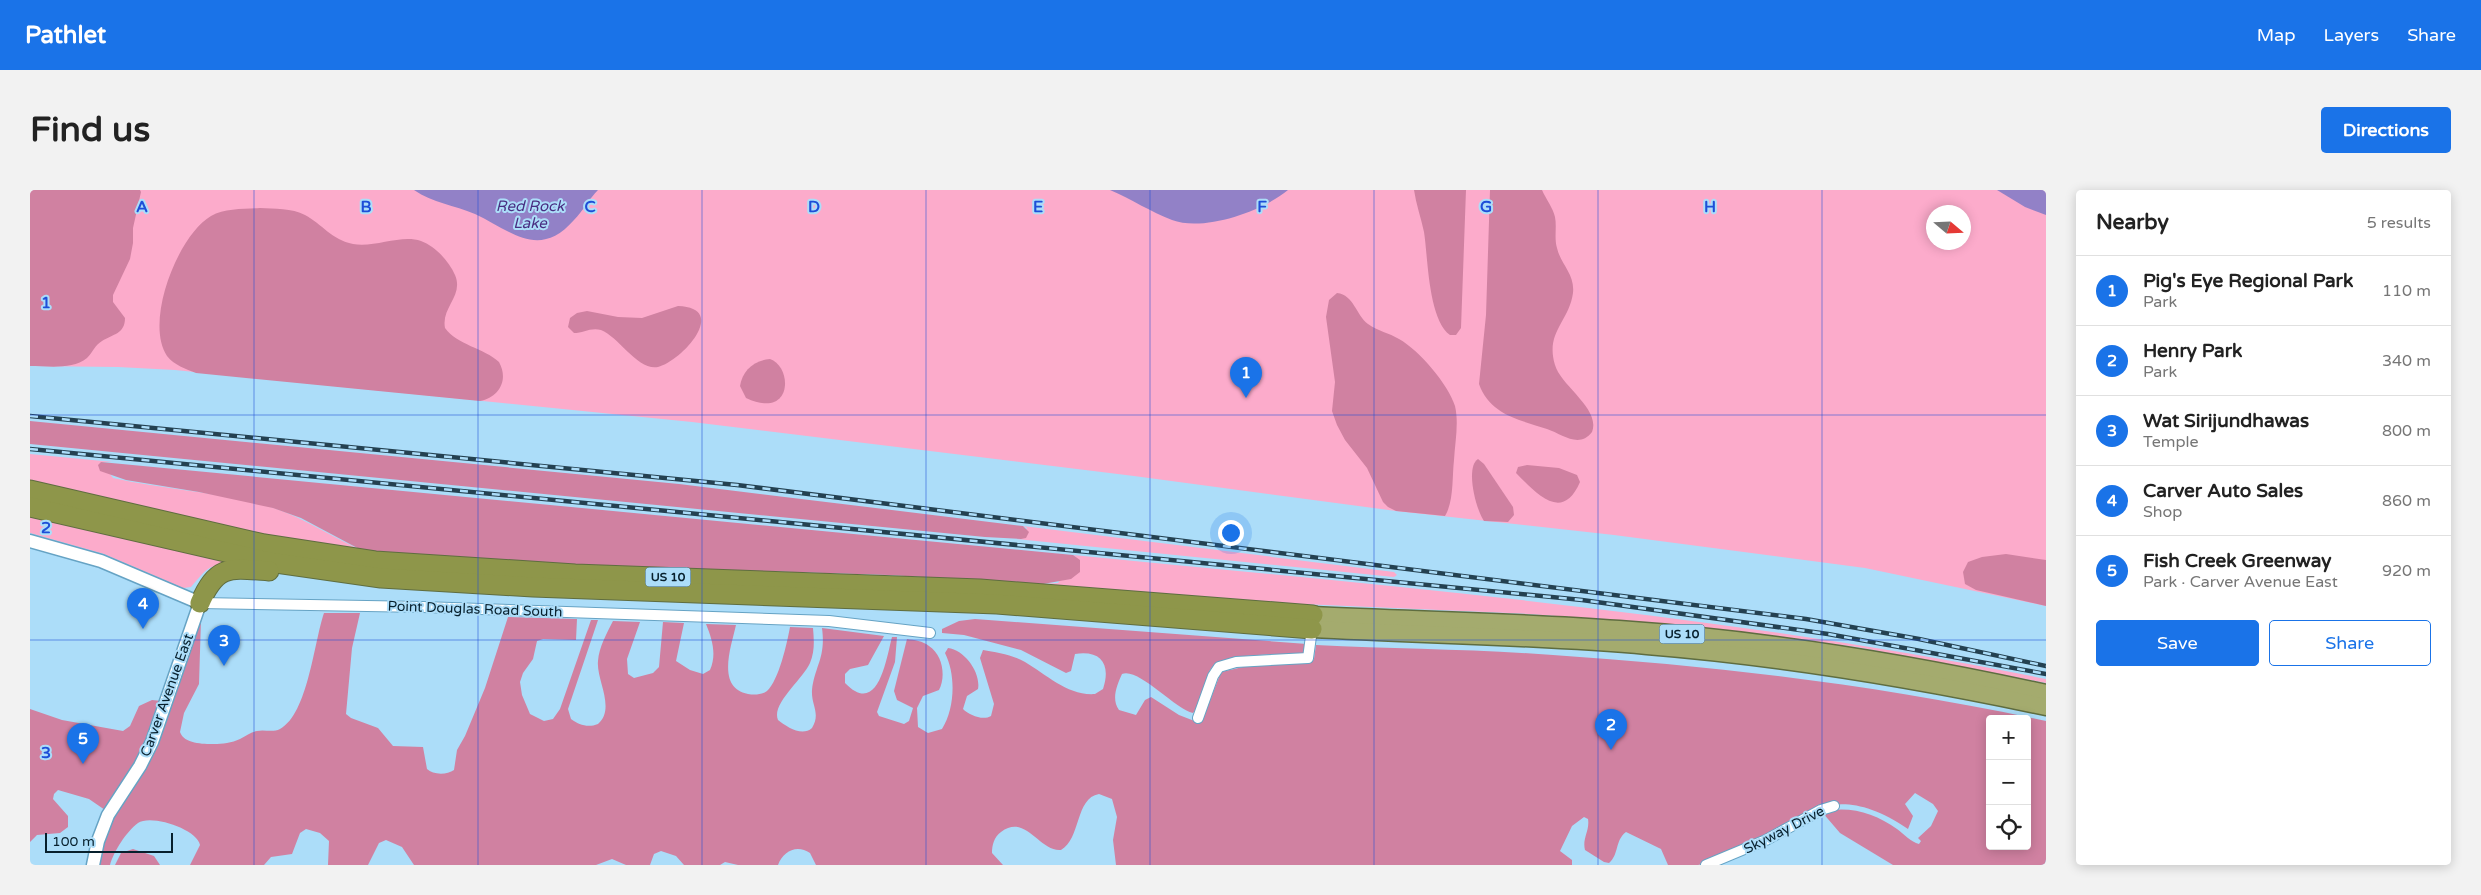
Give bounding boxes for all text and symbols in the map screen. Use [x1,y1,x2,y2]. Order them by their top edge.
text: Pathlet [25,21,106,50]
text: Map [2257,24,2296,46]
text: Layers [2324,24,2379,46]
text: Share [2407,24,2456,46]
button: Directions [2321,107,2451,153]
text: Find us [30,109,150,151]
text: A [136,197,148,217]
text: B [360,197,372,217]
water label: Red Rock Lake [496,197,566,232]
text: C [584,197,596,217]
text: D [808,197,820,217]
text: E [1033,197,1043,217]
text: F [1257,197,1267,217]
text: G [1480,197,1492,217]
text: H [1704,197,1716,217]
north arrow [1926,205,1971,250]
text: Nearby [2096,210,2169,235]
text: 5 results [2367,213,2431,233]
text: Pig's Eye Regional Park [2143,270,2353,292]
text: 1 [2107,281,2117,301]
text: 110 m [2382,281,2431,301]
text: Park [2143,292,2177,312]
text: 1 [41,293,51,313]
text: Henry Park [2143,340,2242,362]
text: 2 [2107,351,2117,371]
text: 340 m [2382,351,2431,371]
pin: 1 [1230,357,1262,398]
text: Park [2143,362,2177,382]
text: Wat Sirijundhawas [2143,410,2309,432]
text: 3 [2107,421,2117,441]
text: 800 m [2382,421,2431,441]
text: Temple [2143,432,2199,452]
text: Carver Auto Sales [2143,480,2303,502]
text: 4 [2107,491,2117,511]
text: 860 m [2382,491,2431,511]
text: Shop [2143,502,2182,522]
text: 2 [41,518,51,538]
your location [1218,520,1244,546]
text: Fish Creek Greenway [2143,550,2332,572]
text: 5 [2107,561,2117,581]
text: 920 m [2382,561,2431,581]
road number: US 10 [646,568,690,587]
text: Park · Carver Avenue East [2143,572,2338,592]
pin: 4 [127,588,159,629]
street label: Point Douglas Road South [387,597,563,621]
button: Save [2096,620,2259,666]
button: Share [2269,620,2431,666]
road number: US 10 [1660,624,1704,644]
pin: 3 [208,625,240,666]
street label: Carver Avenue East [137,631,197,759]
pin: 2 [1595,709,1627,750]
map controls [1986,715,2031,850]
button: + [1986,715,2031,760]
pin: 5 [67,723,99,764]
text: 3 [41,743,51,763]
button: − [1986,760,2031,805]
street label: Skyway Drive [1741,802,1827,858]
button: locate [1986,805,2031,850]
scale bar [45,830,172,853]
text: 100 m [52,833,95,850]

